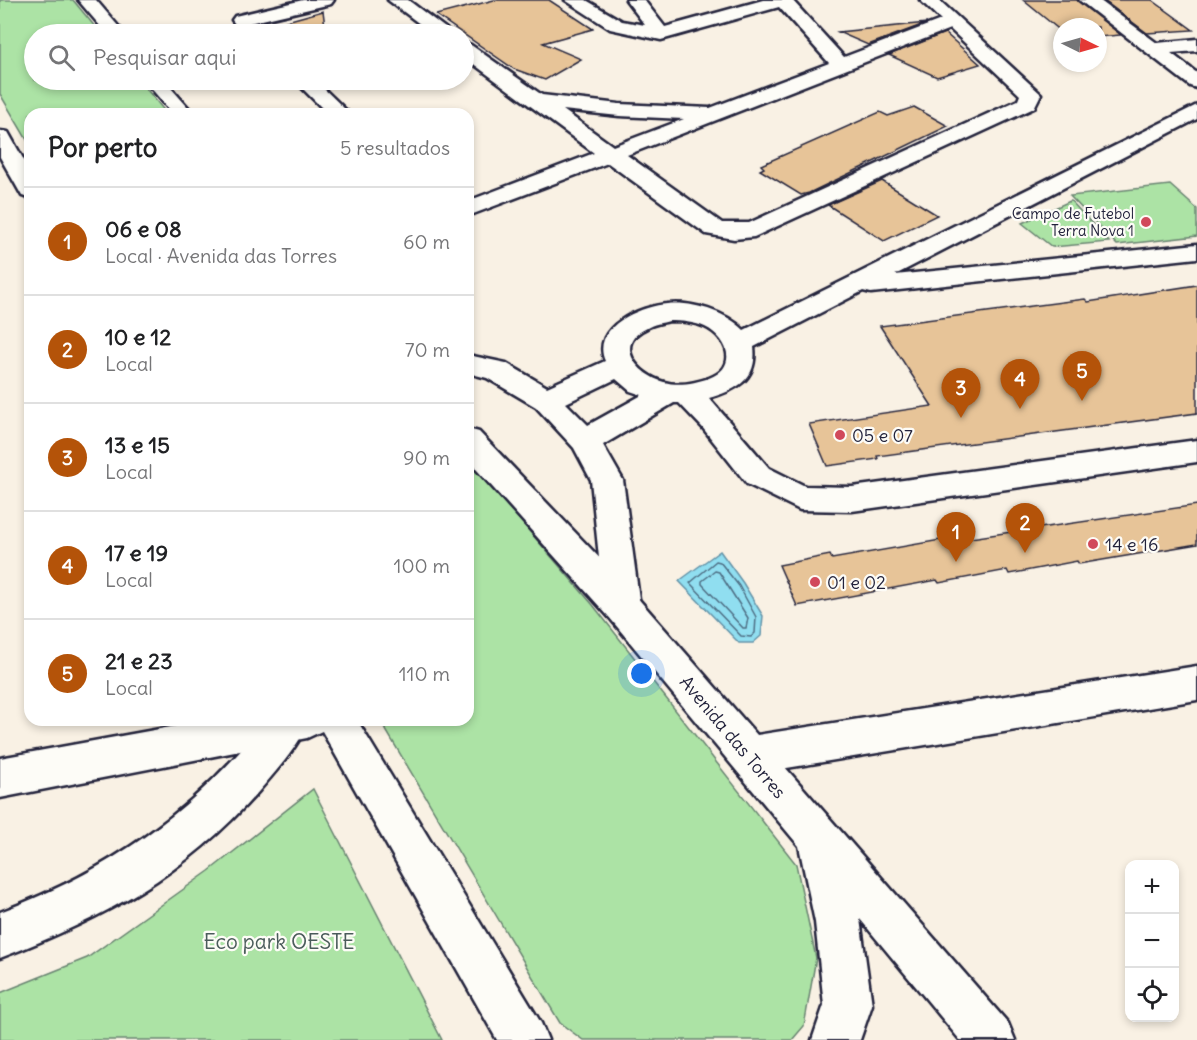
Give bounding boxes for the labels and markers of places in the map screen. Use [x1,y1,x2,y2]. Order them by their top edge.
place label: Campo de Futebol Terra Nova 1 [1012,204,1134,240]
marker: Campo de Futebol Terra Nova 1 [1139,215,1153,229]
pin: 5 [1062,352,1102,401]
pin: 4 [1000,360,1040,409]
pin: 3 [942,368,980,418]
place label: 05 e 07 [852,424,913,447]
marker: 05 e 07 [833,428,847,442]
pin: 2 [1006,504,1044,553]
pin: 1 [936,512,976,562]
place label: 14 e 16 [1105,533,1158,556]
marker: 14 e 16 [1086,537,1100,551]
place label: 01 e 02 [827,571,886,594]
marker: 01 e 02 [808,575,822,589]

